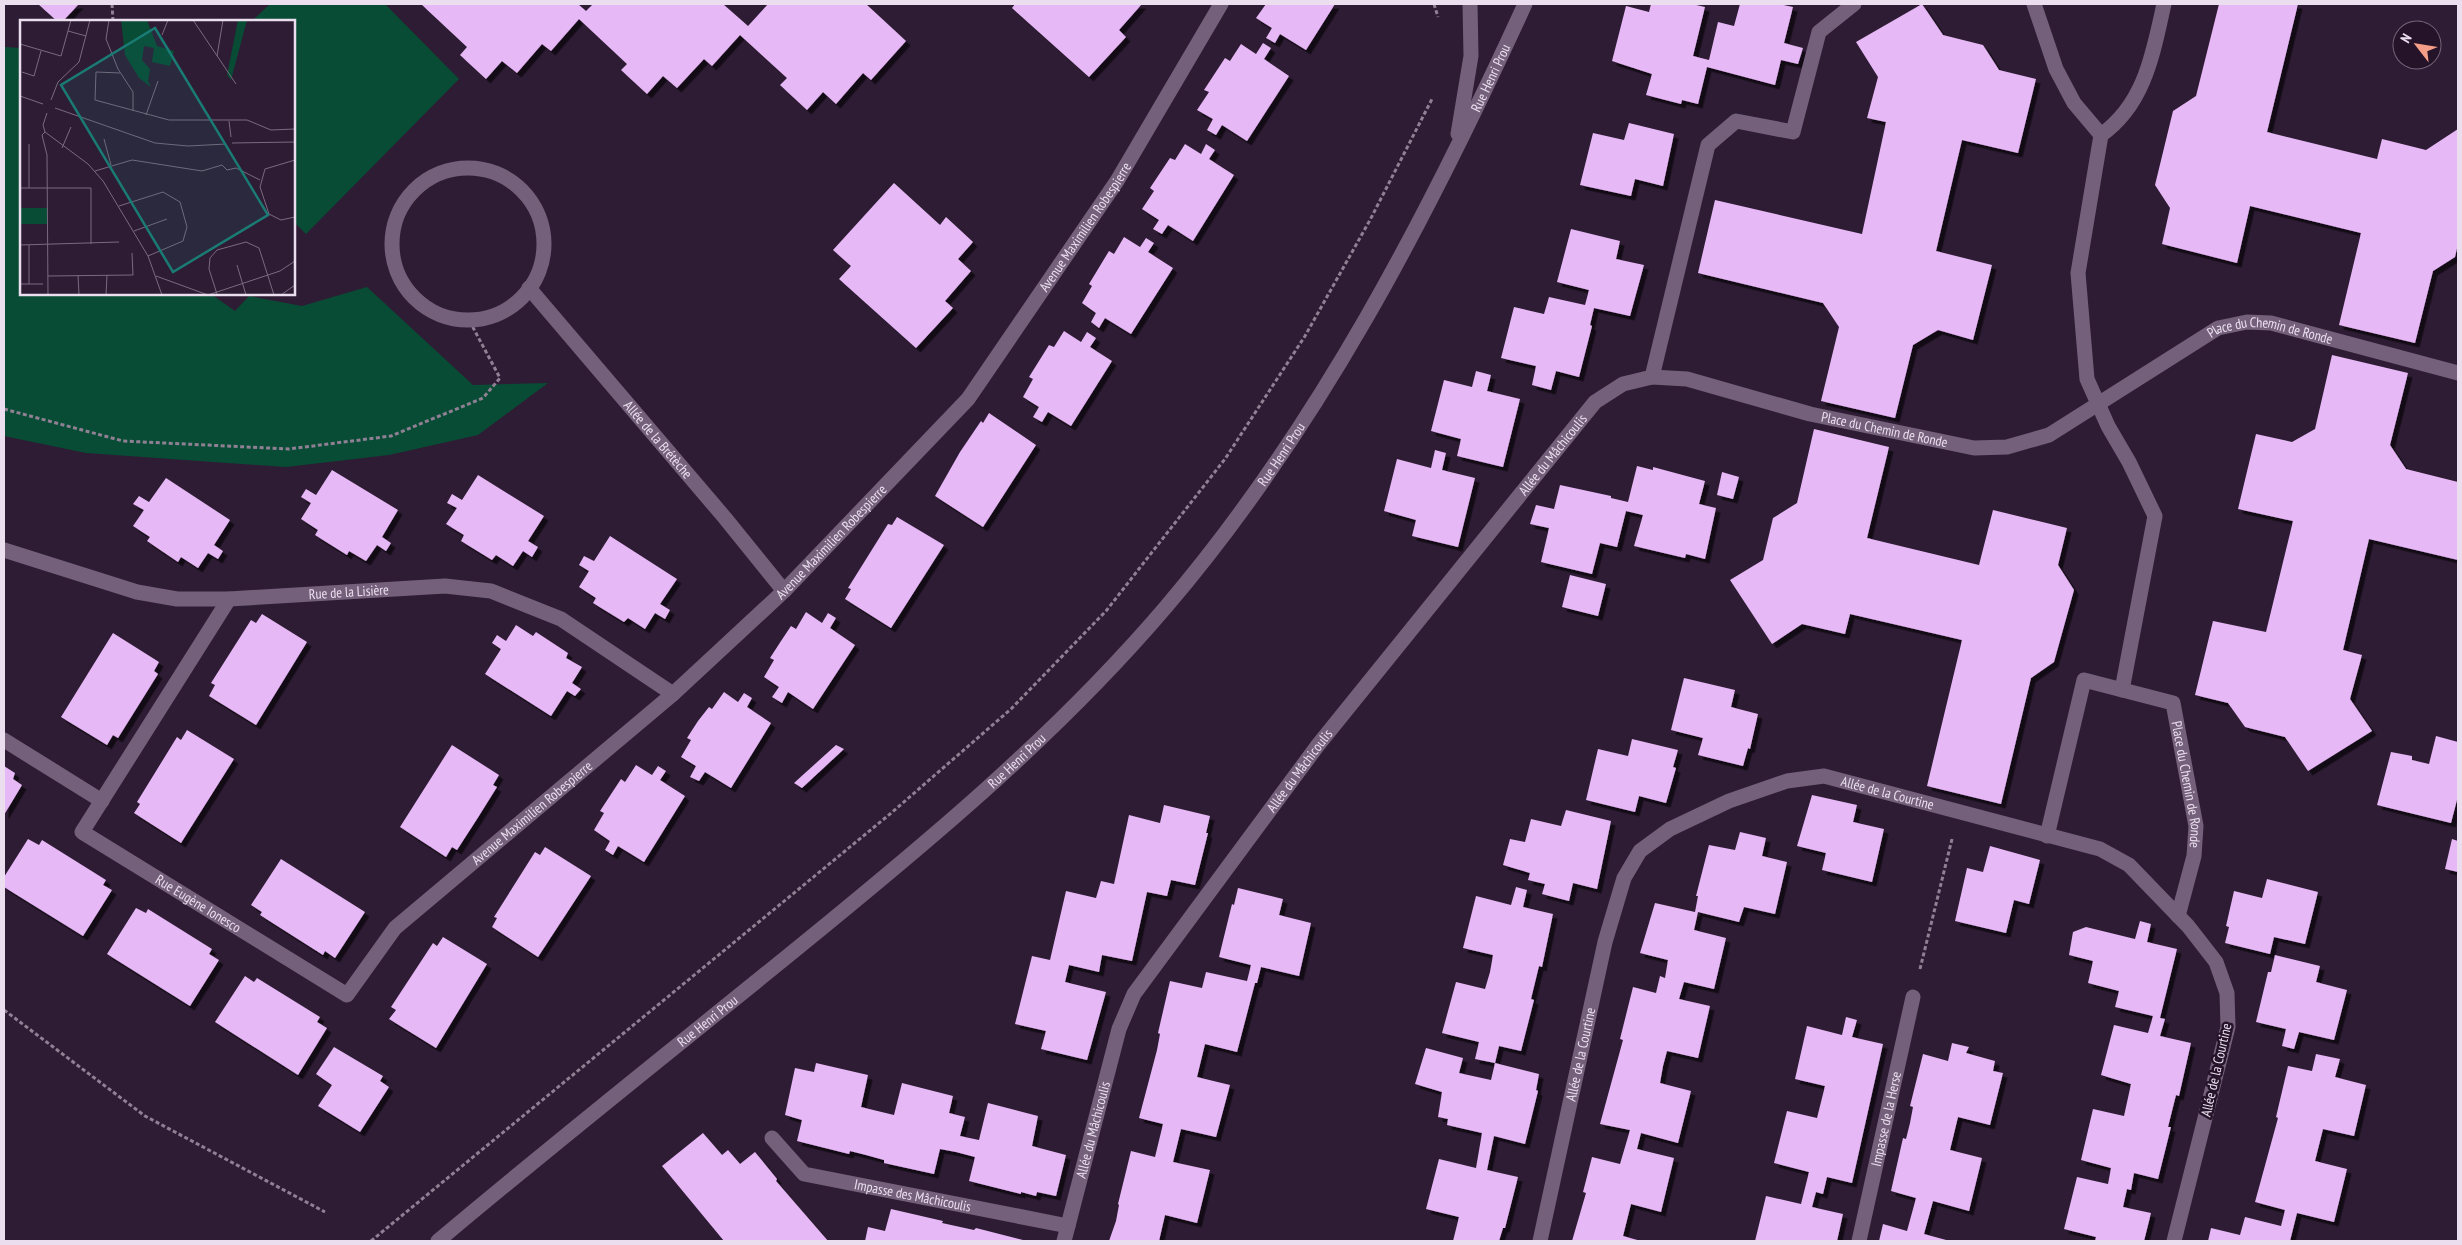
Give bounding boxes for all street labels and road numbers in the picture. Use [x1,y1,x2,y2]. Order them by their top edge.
street label: Rue Henri Prou [1467,41,1514,115]
street label: Avenue Maximilien Robespierre [1035,159,1135,295]
street label: Place du Chemin de Ronde [2204,313,2335,348]
street label: Allée de la Brétèche [620,397,696,482]
street label: Place du Chemin de Ronde [1820,408,1949,451]
street label: Allée du Mâchicoulis [1514,410,1591,499]
street label: Rue Henri Prou [1253,419,1309,490]
street label: Avenue Maximilien Robespierre [772,480,891,603]
street label: Rue de la Lisière [308,580,390,603]
street label: Place du Chemin de Ronde [2168,719,2205,849]
street label: Allée du Mâchicoulis [1262,725,1336,816]
street label: Rue Henri Prou [984,730,1049,792]
street label: Avenue Maximilien Robespierre [468,757,596,869]
street label: Allée de la Courtine [1839,772,1936,814]
street label: Rue Eugène Ionesco [152,870,244,937]
street label: Rue Henri Prou [674,991,742,1051]
street label: Allée de la Courtine [1562,1006,1600,1103]
street label: Allée de la Courtine [2197,1021,2236,1118]
street label: Impasse de la Herse [1867,1070,1905,1168]
street label: Allée du Mâchicoulis [1072,1079,1114,1180]
street label: Impasse des Mâchicoulis [853,1175,973,1216]

